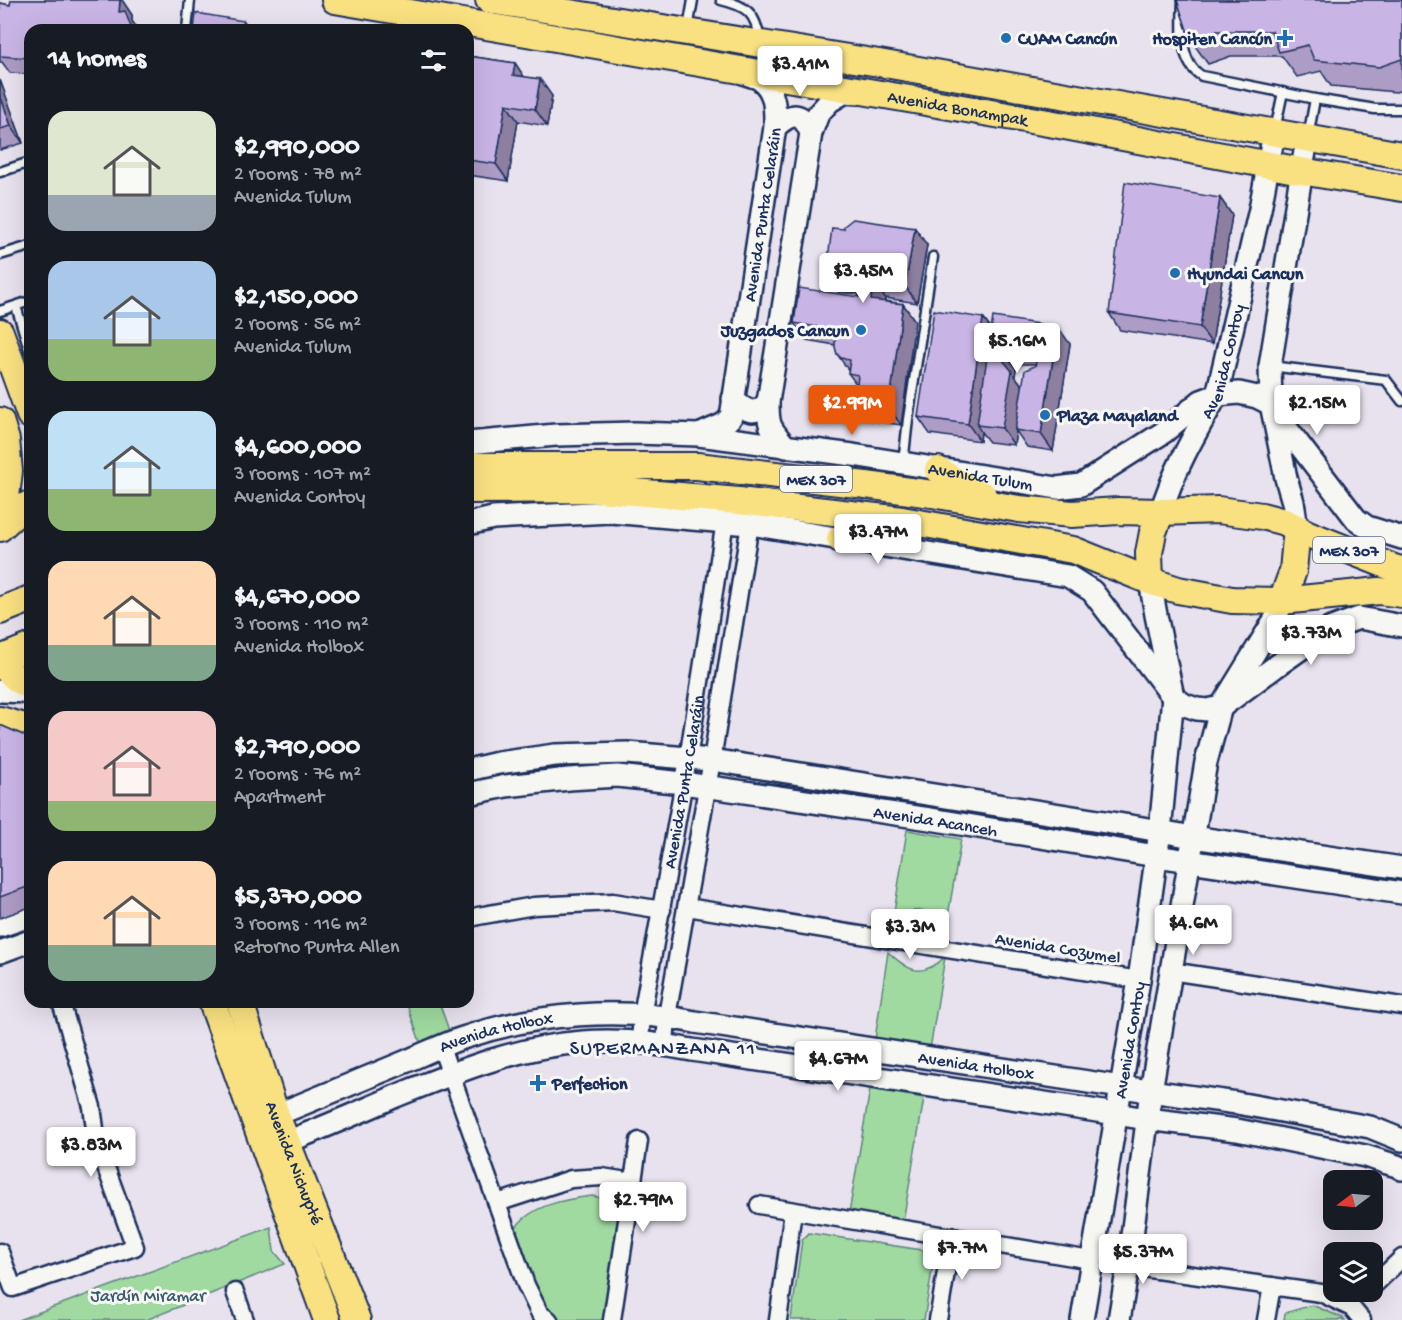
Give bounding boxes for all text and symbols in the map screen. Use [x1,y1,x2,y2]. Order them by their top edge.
marker: Hospiten Cancún [1276,29,1294,47]
place label: CUAM Cancún [1017,30,1117,51]
place label: Hospiten Cancún [1152,30,1272,51]
marker: CUAM Cancún [999,31,1013,45]
icon: filters [417,44,450,77]
text: 14 homes [48,45,146,76]
pin: $3.41M [751,46,849,97]
text: $3.41M [771,54,829,77]
street label: Avenida Bonampak [886,87,1031,133]
street label: Avenida Punta Celaráin [741,126,788,303]
text: $2,990,000 [234,133,360,164]
icon: home [96,135,168,207]
text: 2 rooms · 78 m² [234,164,362,187]
text: Avenida Tulum [234,187,351,210]
pin: $3.45M [814,253,912,304]
text: $3.45M [833,261,893,284]
place label: Hyundai Cancun [1187,265,1304,286]
marker: Hyundai Cancun [1168,266,1182,280]
text: $2,150,000 [234,283,358,314]
icon: home [96,285,168,357]
street label: Avenida Contoy [1198,302,1251,423]
text: 2 rooms · 56 m² [234,314,361,337]
place label: Juzgados Cancun [720,322,849,343]
marker: Juzgados Cancun [854,323,868,337]
pin: $5.16M [968,323,1066,374]
text: $5.16M [988,331,1046,354]
text: Avenida Tulum [234,337,351,360]
pin: $2.99M [803,385,901,436]
pin: $2.15M [1268,385,1366,436]
text: $2.99M [823,393,881,416]
text: $2.15M [1288,393,1346,416]
place label: Plaza Mayaland [1056,407,1180,428]
marker: Plaza Mayaland [1038,408,1052,422]
text: $4,600,000 [234,433,361,464]
icon: home [96,435,168,507]
street label: Avenida Tulum [926,459,1034,497]
text: 3 rooms · 107 m² [234,464,371,487]
road number: MEX 307 [780,466,852,492]
text: Avenida Contoy [234,487,365,510]
pin: $3.47M [829,514,927,565]
text: $3.47M [848,522,908,545]
road number: MEX 307 [1313,537,1385,563]
text: $4,670,000 [234,583,360,614]
icon: home [96,585,168,657]
text: 3 rooms · 110 m² [234,614,369,637]
pin: $3.73M [1262,615,1360,666]
text: $3.73M [1281,623,1341,646]
text: Avenida Holbox [234,637,364,660]
street label: Avenida Punta Celaráin [661,693,711,871]
text: $2,790,000 [234,733,360,764]
icon: home [96,735,168,807]
text: 2 rooms · 76 m² [234,764,361,787]
text: Apartment [234,787,324,810]
street label: Avenida Acanceh [872,803,999,843]
text: $5,370,000 [234,883,362,914]
icon: home [96,885,168,957]
pin: $4.6M [1151,905,1235,956]
pin: $3.3M [868,909,952,960]
text: $4.6M [1169,913,1217,936]
text: 3 rooms · 116 m² [234,914,367,937]
text: $3.3M [885,917,935,940]
street label: Avenida Cozumel [993,929,1122,970]
text: Retorno Punta Allen [234,937,399,960]
street label: Avenida Contoy [1111,980,1152,1100]
street label: Avenida Holbox [437,1009,555,1059]
district label: SUPERMANZANA 11 [570,1039,756,1062]
pin: $4.67M [789,1041,887,1092]
street label: Avenida Holbox [917,1048,1036,1087]
text: $4.67M [808,1049,868,1072]
marker: Perfection [529,1074,547,1092]
place label: Perfection [551,1075,628,1096]
street label: Avenida Nichupté [259,1099,327,1229]
pin: $3.83M [42,1127,140,1178]
text: $3.83M [61,1135,121,1158]
north arrow [1323,1170,1383,1230]
map controls [1323,1170,1383,1302]
pin: $2.79M [594,1182,692,1233]
text: $2.79M [613,1190,673,1213]
pin: $7.7M [920,1230,1004,1281]
pin: $5.37M [1094,1234,1192,1285]
text: $7.7M [937,1238,987,1261]
text: $5.37M [1113,1242,1173,1265]
button: layers [1323,1242,1383,1302]
park label: Jardín Miramar [90,1287,207,1308]

